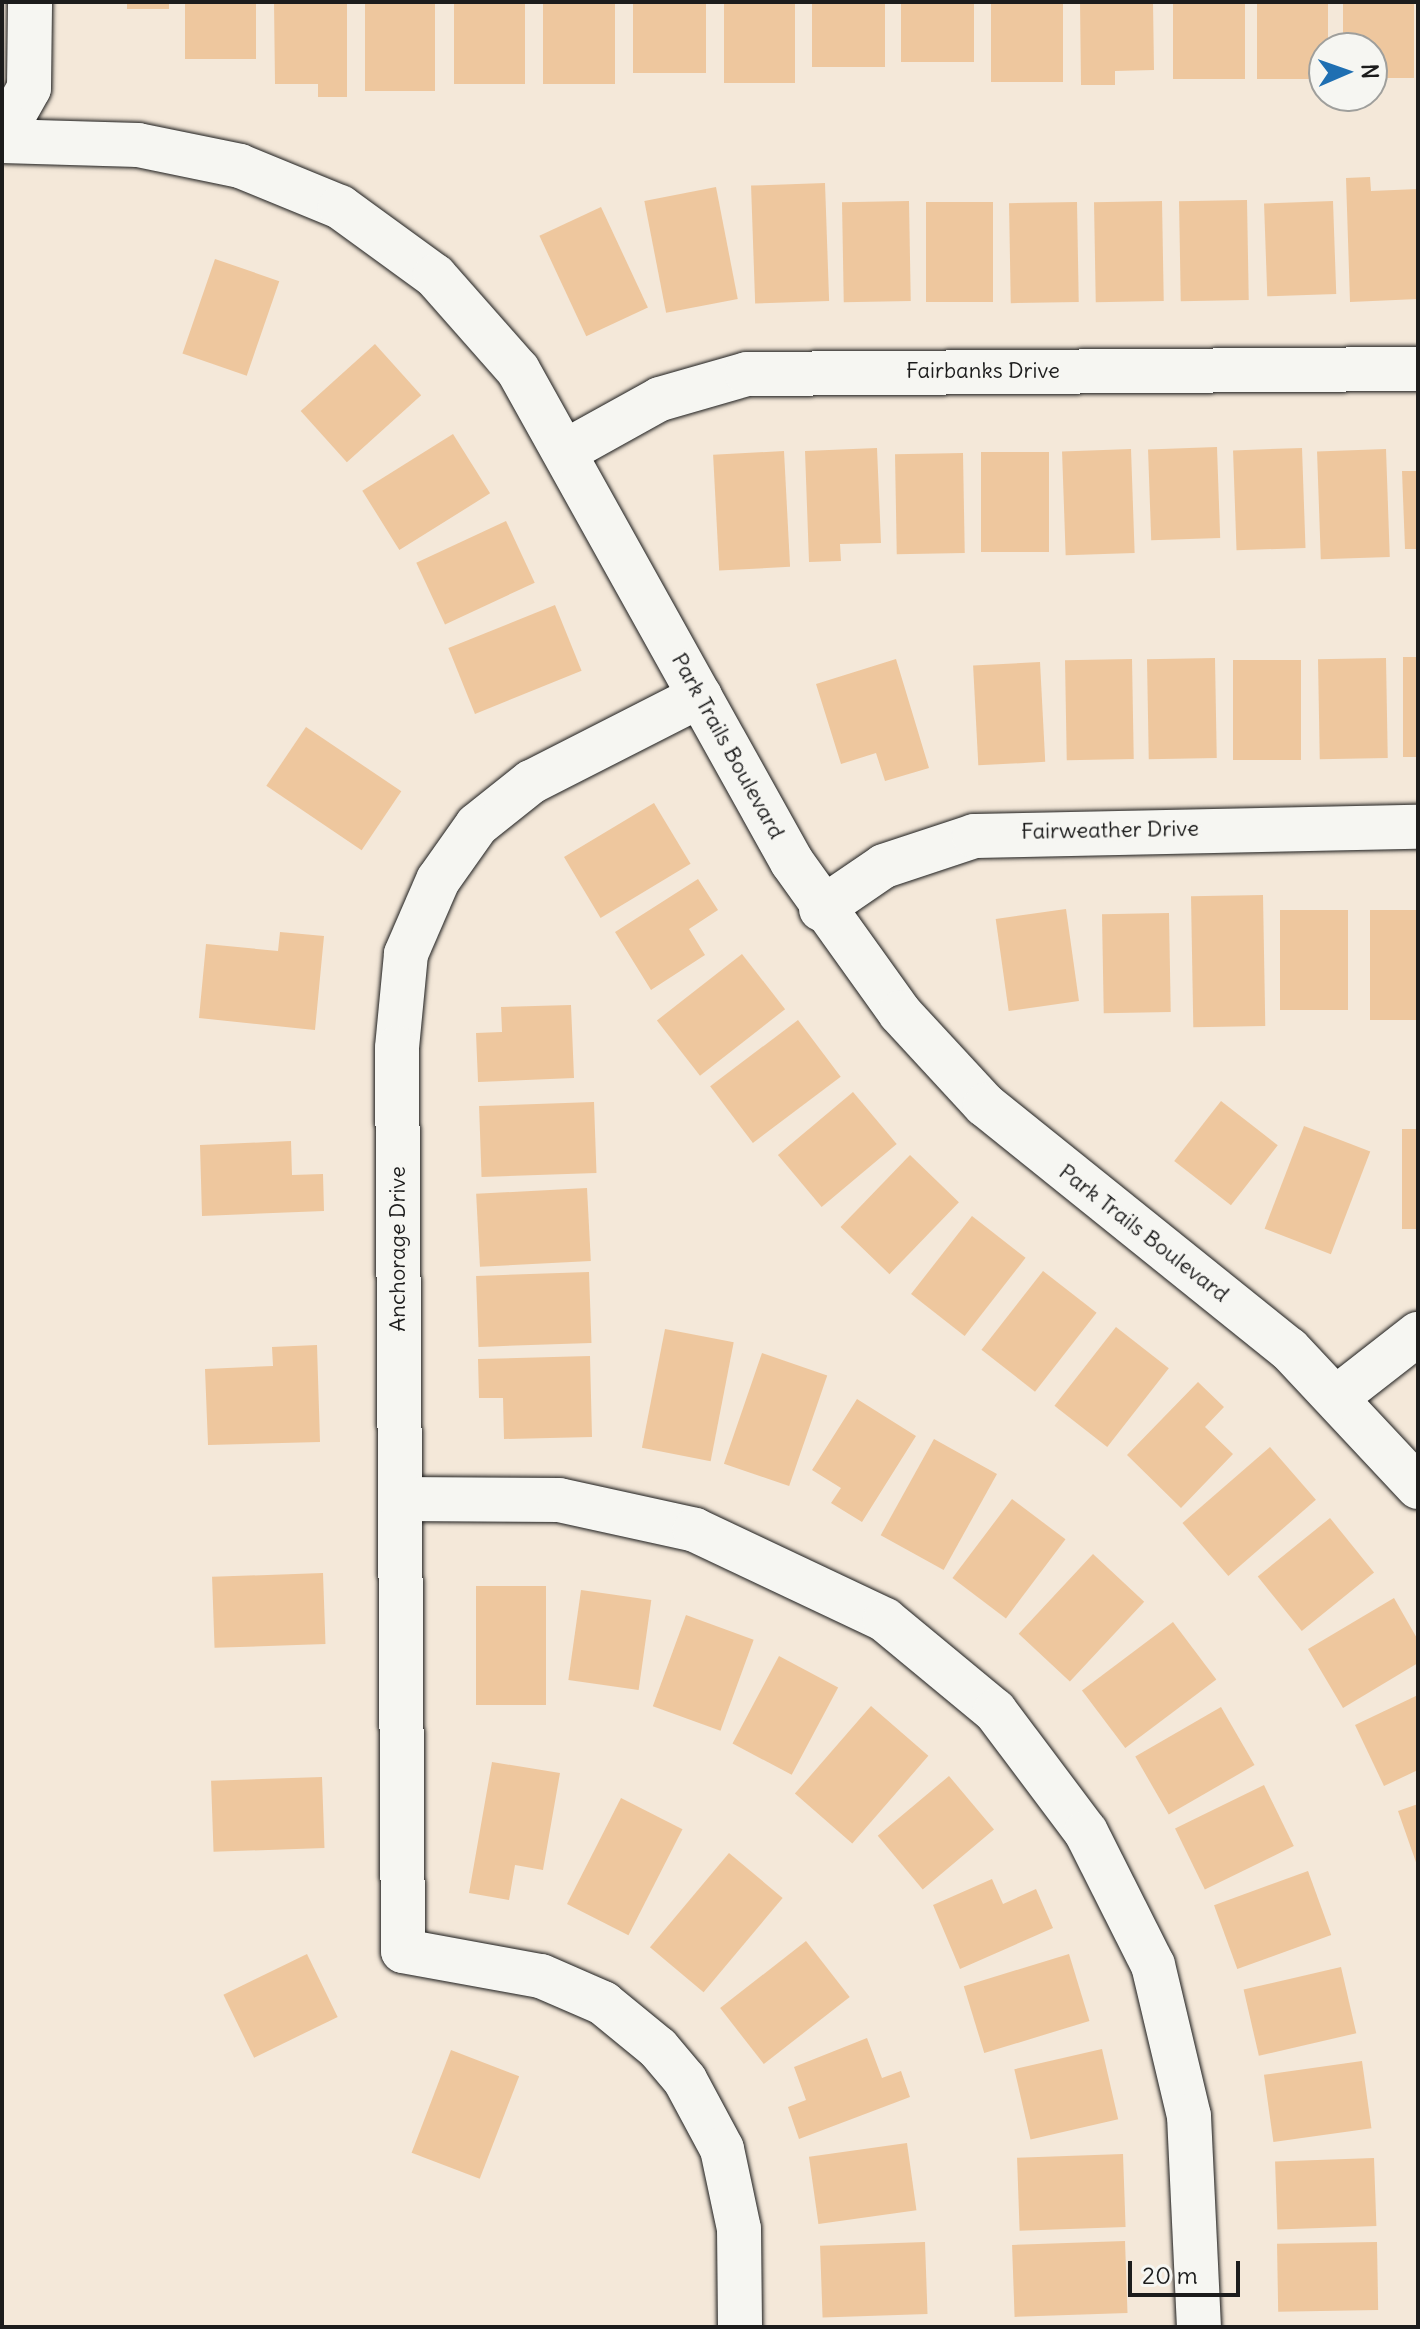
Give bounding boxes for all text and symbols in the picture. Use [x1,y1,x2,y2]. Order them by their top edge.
north arrow [1308,32,1388,112]
text: N [1356,63,1384,79]
street label: Fairbanks Drive [906,358,1060,384]
street label: Park Trails Boulevard [666,649,790,843]
street label: Fairweather Drive [1021,815,1199,845]
street label: Park Trails Boulevard [1054,1158,1234,1308]
street label: Anchorage Drive [385,1166,411,1332]
scale bar [1132,2245,1244,2295]
text: 20 m [1142,2260,1198,2290]

